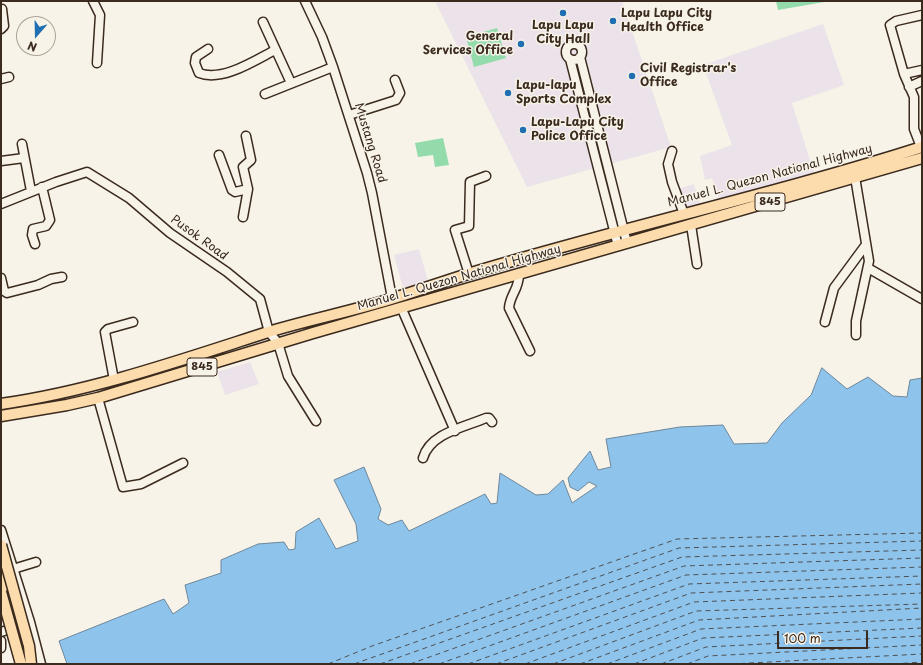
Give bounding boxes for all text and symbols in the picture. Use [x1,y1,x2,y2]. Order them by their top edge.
place label: Lapu Lapu City Health Office [621,7,712,35]
marker: Lapu Lapu City Hall [558,8,568,18]
north arrow [16,16,56,56]
marker: Lapu Lapu City Health Office [608,16,618,26]
place label: Lapu Lapu City Hall [532,19,594,47]
place label: General Services Office [423,30,513,58]
text: N [25,37,39,56]
marker: General Services Office [516,39,526,49]
place label: Civil Registrar's Office [640,62,736,90]
marker: Civil Registrar's Office [627,71,637,81]
place label: Lapu-lapu Sports Complex [516,79,611,107]
marker: Lapu-lapu Sports Complex [503,88,513,98]
street label: Mustang Road [351,101,389,185]
place label: Lapu-Lapu City Police Office [531,116,624,144]
marker: Lapu-Lapu City Police Office [518,125,528,135]
street label: Manuel L. Quezon National Highway [666,142,874,210]
road number: 845 [755,193,785,211]
street label: Pusok Road [168,212,230,264]
street label: Manuel L. Quezon National Highway [355,242,563,314]
road number: 845 [187,358,217,376]
scale bar [779,623,870,649]
text: 100 m [784,629,821,647]

